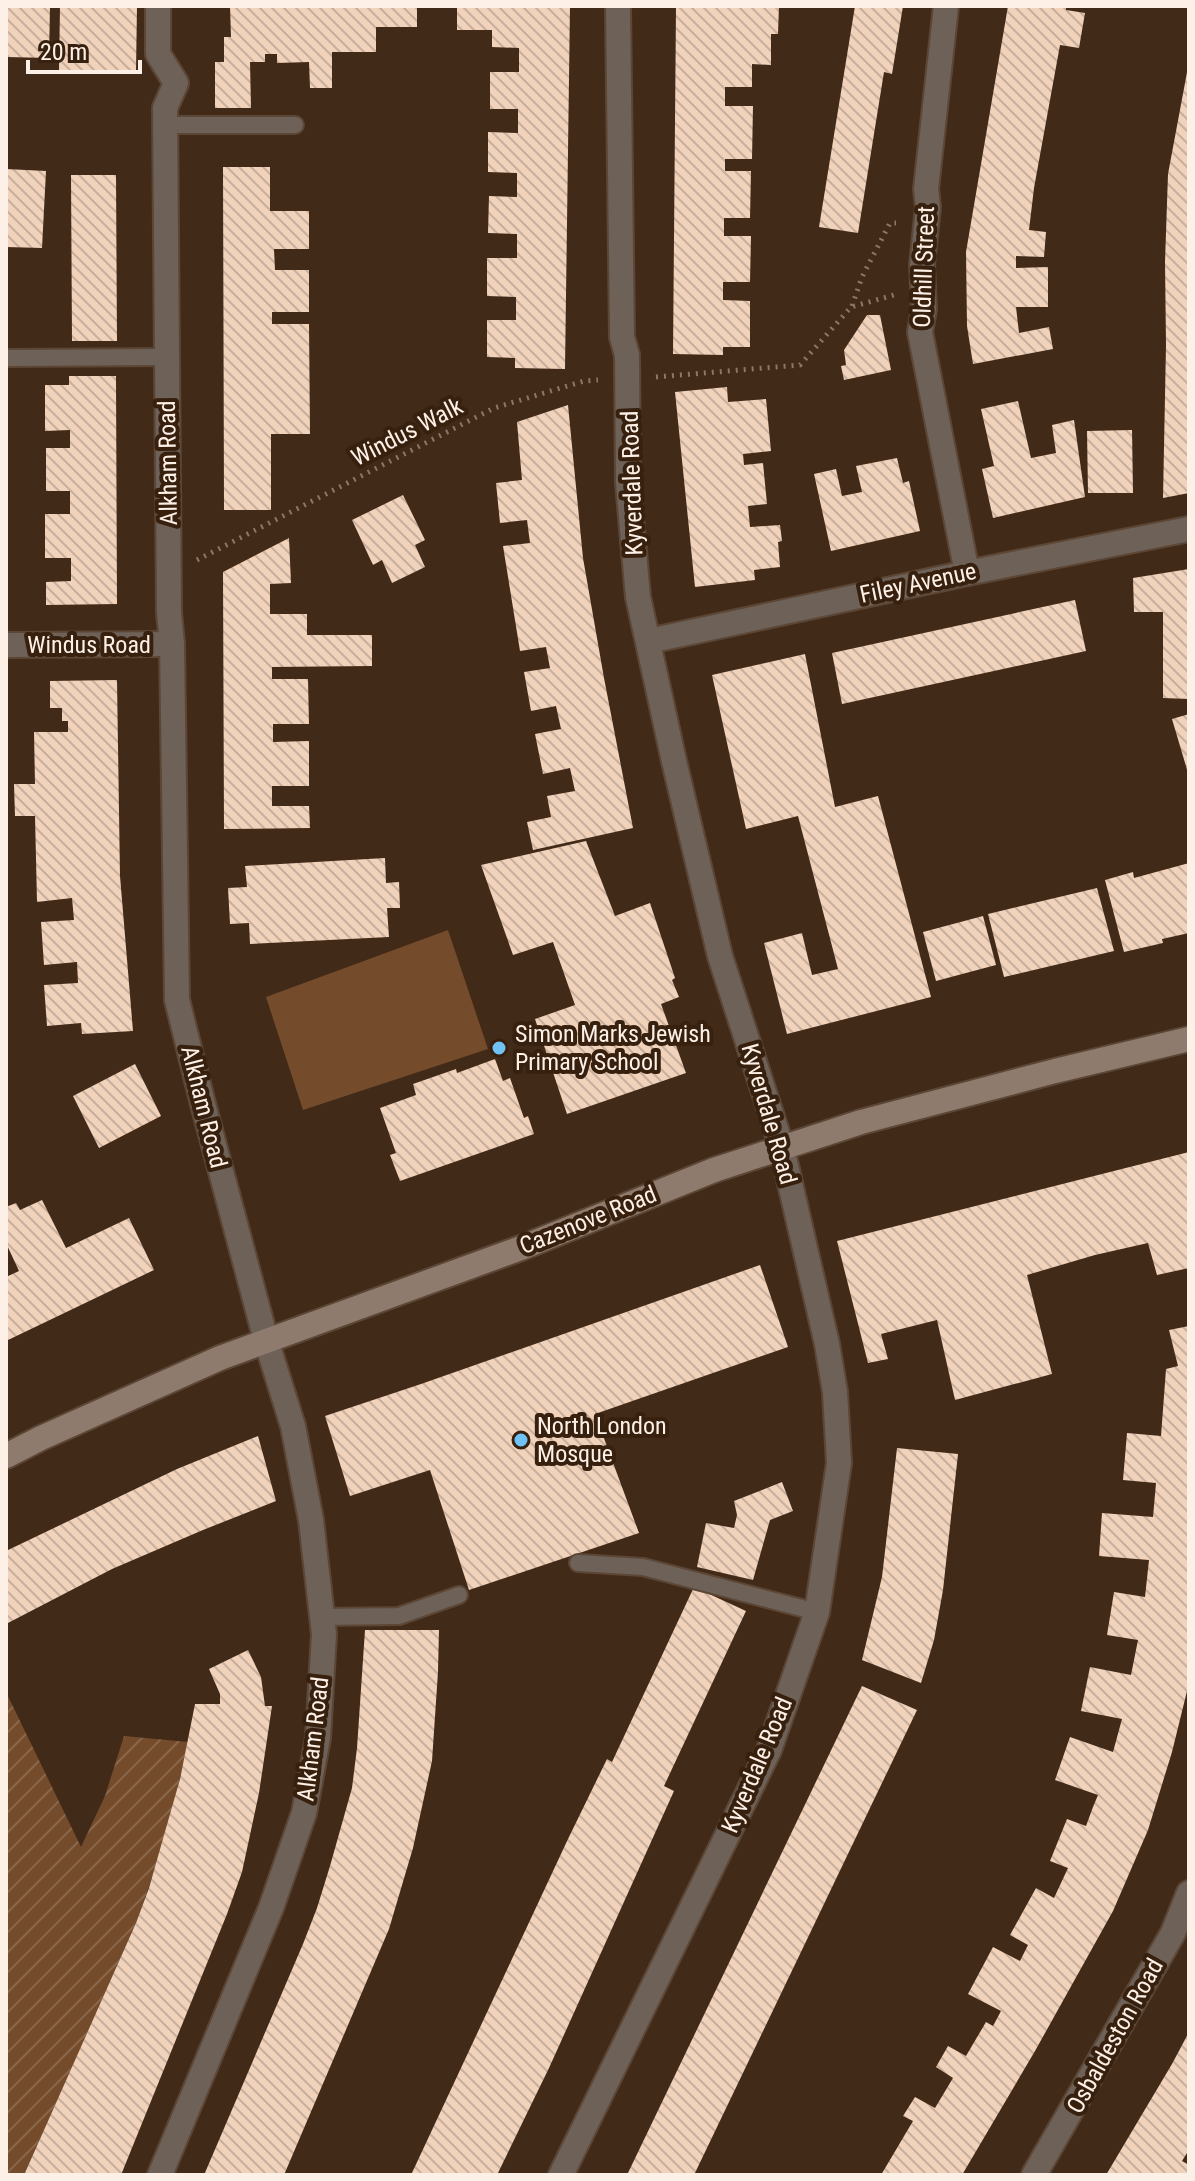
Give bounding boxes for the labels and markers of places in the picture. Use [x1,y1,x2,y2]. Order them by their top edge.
place label: Simon Marks Jewish Primary School [515,1020,711,1076]
marker: Simon Marks Jewish Primary School [490,1039,508,1057]
place label: North London Mosque [537,1412,667,1468]
marker: North London Mosque [512,1431,530,1449]

